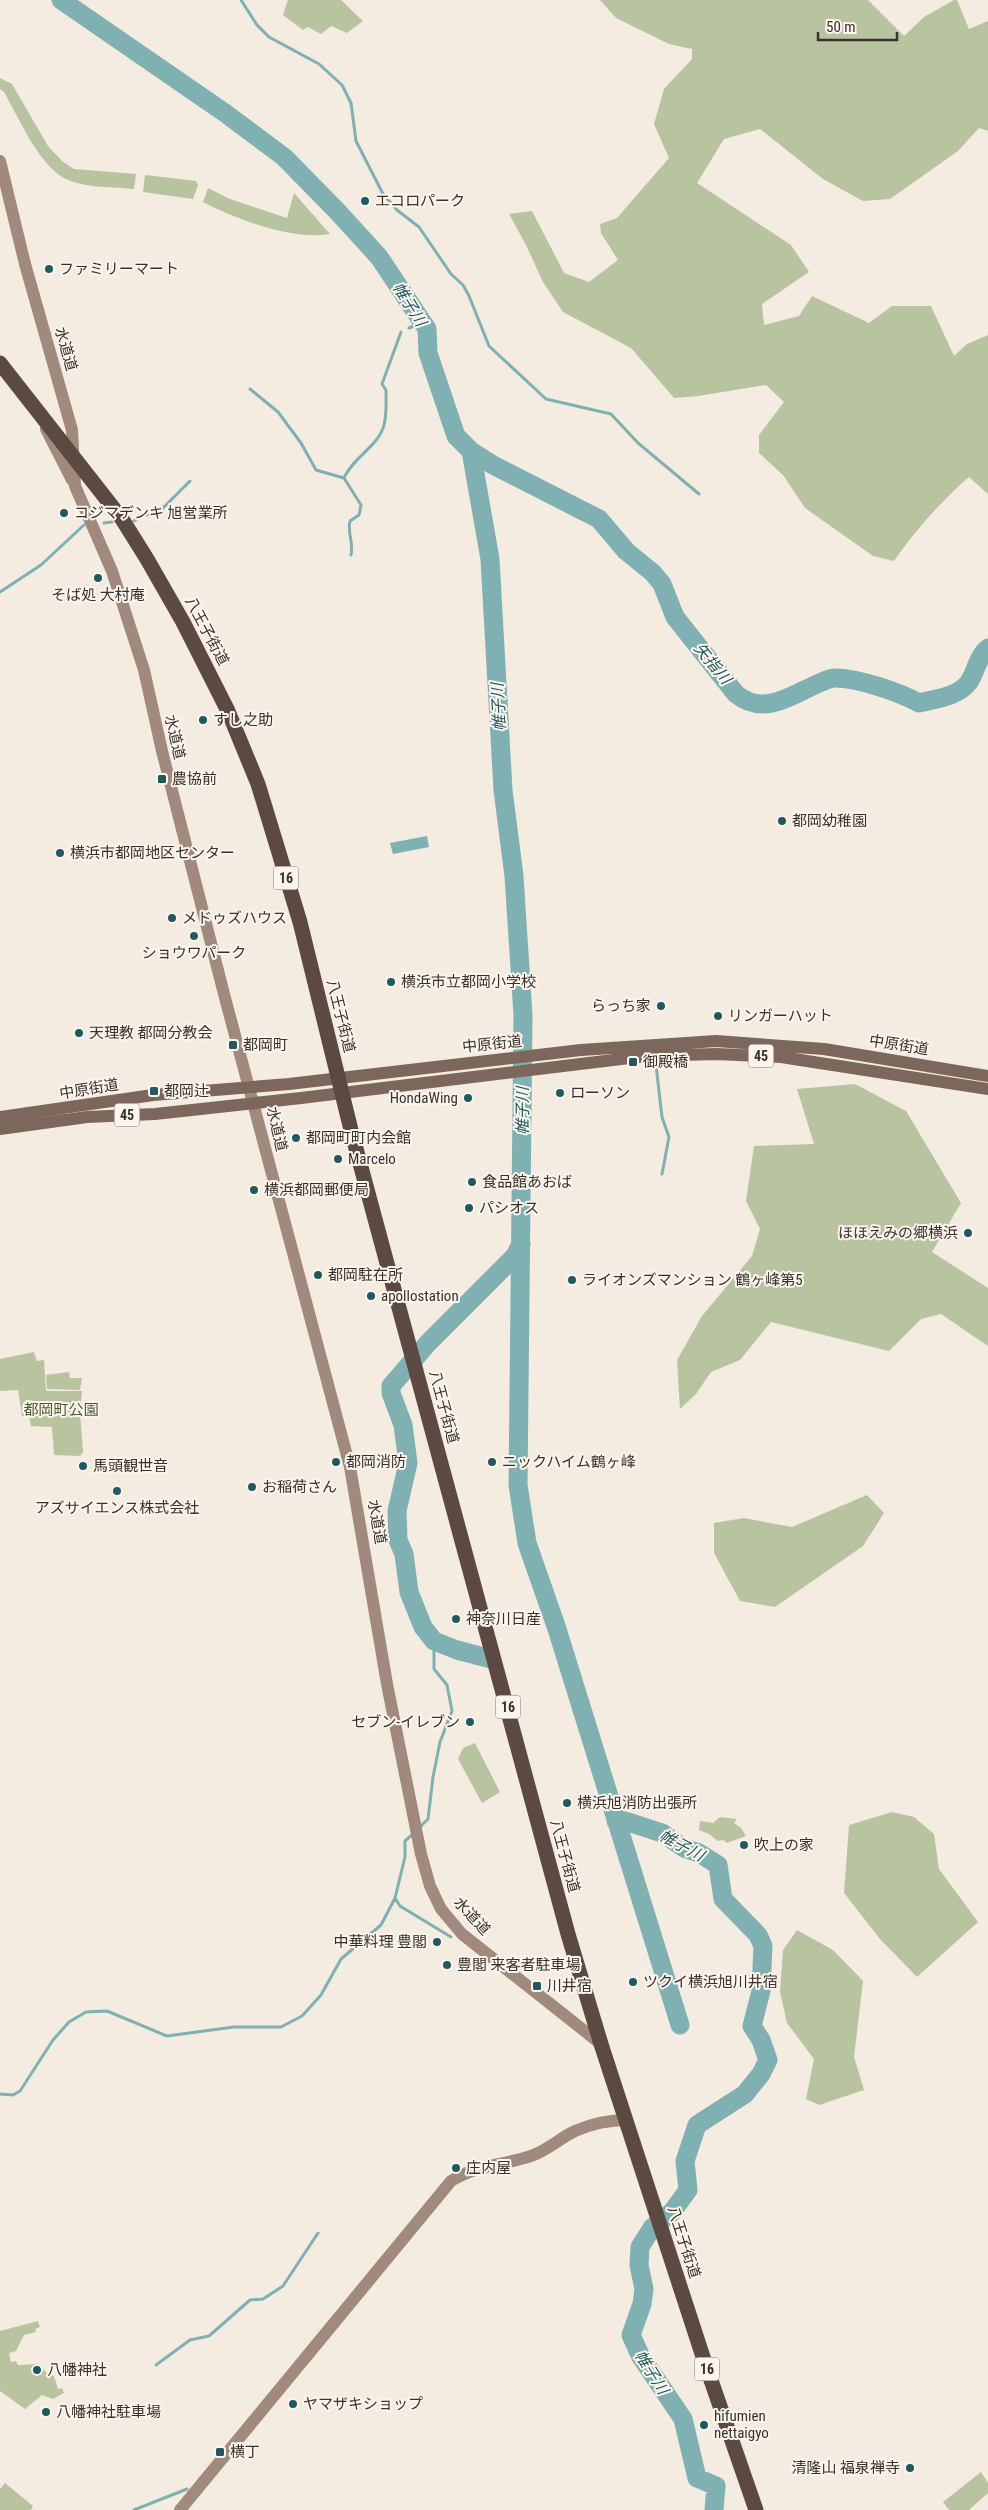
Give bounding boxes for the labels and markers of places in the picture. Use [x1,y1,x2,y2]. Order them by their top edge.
place label: エコロパーク [375,192,465,210]
marker: エコロパーク [359,195,371,207]
place label: ファミリーマート [59,260,179,278]
marker: ファミリーマート [43,263,55,275]
place label: コジマデンキ 旭営業所 [74,504,227,522]
marker: コジマデンキ 旭営業所 [58,507,70,519]
marker: そば処 大村庵 [92,572,104,584]
place label: そば処 大村庵 [51,586,145,604]
place label: すし之助 [213,711,273,729]
marker: すし之助 [197,714,209,726]
place label: 農協前 [172,770,217,788]
marker: 農協前 [156,773,168,785]
place label: 都岡幼稚園 [792,812,867,830]
marker: 都岡幼稚園 [776,815,788,827]
place label: 横浜市都岡地区センター [70,844,235,862]
marker: 横浜市都岡地区センター [54,847,66,859]
place label: メドゥズハウス [182,909,287,927]
marker: メドゥズハウス [166,912,178,924]
marker: ショウワパーク [188,930,200,942]
place label: ショウワパーク [142,944,246,962]
place label: 横浜市立都岡小学校 [401,973,536,991]
marker: 横浜市立都岡小学校 [385,976,397,988]
place label: らっち家 [591,997,651,1015]
marker: らっち家 [655,1000,667,1012]
place label: リンガーハット [728,1007,833,1025]
marker: リンガーハット [712,1010,724,1022]
place label: 天理教 都岡分教会 [89,1024,212,1042]
marker: 天理教 都岡分教会 [73,1027,85,1039]
place label: 都岡町 [243,1036,288,1054]
marker: 都岡町 [227,1039,239,1051]
place label: 御殿橋 [643,1053,688,1071]
marker: 御殿橋 [627,1056,639,1068]
place label: 都岡辻 [164,1082,209,1100]
place label: ローソン [570,1084,630,1102]
marker: 都岡辻 [148,1085,160,1097]
marker: ローソン [554,1087,566,1099]
place label: HondaWing [390,1089,458,1107]
marker: HondaWing [462,1092,474,1104]
place label: 都岡町町内会館 [306,1129,411,1147]
marker: 都岡町町内会館 [290,1132,302,1144]
place label: Marcelo [348,1150,396,1168]
marker: Marcelo [332,1153,344,1165]
place label: 食品館あおば [482,1173,572,1191]
marker: 食品館あおば [466,1176,478,1188]
place label: 横浜都岡郵便局 [264,1181,369,1199]
marker: 横浜都岡郵便局 [248,1184,260,1196]
place label: パシオス [479,1199,539,1217]
marker: パシオス [463,1202,475,1214]
place label: ほほえみの郷横浜 [838,1224,958,1242]
marker: ほほえみの郷横浜 [962,1227,974,1239]
place label: 都岡駐在所 [328,1266,403,1284]
marker: 都岡駐在所 [312,1269,324,1281]
place label: ライオンズマンション 鶴ヶ峰第5 [582,1271,803,1289]
marker: ライオンズマンション 鶴ヶ峰第5 [566,1274,578,1286]
place label: apollostation [381,1287,459,1305]
marker: apollostation [365,1290,377,1302]
place label: 都岡消防 [346,1453,406,1471]
place label: ニックハイム鶴ヶ峰 [502,1453,636,1471]
marker: 都岡消防 [330,1456,342,1468]
marker: ニックハイム鶴ヶ峰 [486,1456,498,1468]
place label: 馬頭観世音 [93,1457,168,1475]
marker: 馬頭観世音 [77,1460,89,1472]
place label: お稲荷さん [262,1478,337,1496]
marker: お稲荷さん [246,1481,258,1493]
marker: アズサイエンス株式会社 [111,1485,123,1497]
place label: アズサイエンス株式会社 [35,1499,199,1517]
place label: 神奈川日産 [466,1610,541,1628]
marker: 神奈川日産 [450,1613,462,1625]
place label: セブン-イレブン [351,1713,460,1731]
marker: セブン-イレブン [464,1716,476,1728]
place label: 横浜旭消防出張所 [577,1794,697,1812]
marker: 横浜旭消防出張所 [561,1797,573,1809]
place label: 吹上の家 [754,1836,814,1854]
marker: 吹上の家 [738,1839,750,1851]
place label: 中華料理 豊閣 [334,1933,427,1951]
marker: 中華料理 豊閣 [431,1936,443,1948]
place label: 豊閣 来客者駐車場 [457,1956,580,1974]
marker: 豊閣 来客者駐車場 [441,1959,453,1971]
place label: ツクイ横浜旭川井宿 [643,1973,778,1991]
marker: ツクイ横浜旭川井宿 [627,1976,639,1988]
place label: 川井宿 [547,1977,592,1995]
marker: 川井宿 [531,1980,543,1992]
place label: 庄内屋 [466,2159,511,2177]
marker: 庄内屋 [450,2162,462,2174]
place label: 八幡神社 [47,2361,107,2379]
marker: 八幡神社 [31,2364,43,2376]
place label: ヤマザキショップ [303,2395,423,2413]
marker: ヤマザキショップ [287,2398,299,2410]
place label: 八幡神社駐車場 [56,2403,161,2421]
marker: 八幡神社駐車場 [40,2406,52,2418]
place label: hifumien nettaigyo [714,2407,769,2442]
marker: hifumien nettaigyo [698,2419,710,2431]
place label: 横丁 [230,2443,260,2461]
marker: 横丁 [214,2446,226,2458]
place label: 清隆山 福泉禅寺 [792,2459,900,2477]
marker: 清隆山 福泉禅寺 [904,2462,916,2474]

